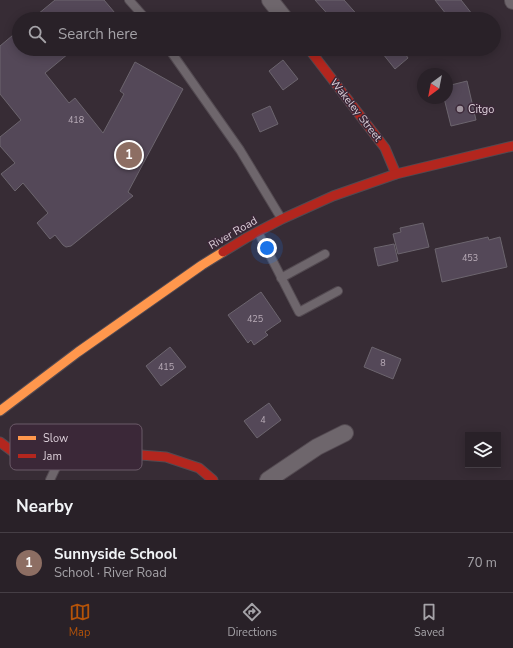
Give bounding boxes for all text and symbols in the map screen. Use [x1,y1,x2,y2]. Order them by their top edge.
search box [12,12,501,56]
icon: search [26,23,48,45]
text: Search here [58,24,138,44]
north arrow [417,68,453,104]
street label: Wakeley Street [327,75,385,145]
place label: Citgo [468,102,494,117]
marker: Citgo [455,104,465,114]
house number: 418 [68,114,84,126]
pin: 1 [116,140,142,170]
street label: River Road [206,213,260,253]
your location [257,238,277,258]
house number: 453 [462,252,478,264]
house number: 425 [247,313,263,325]
house number: 8 [380,357,386,369]
house number: 415 [158,361,174,373]
house number: 4 [260,414,266,426]
legend [10,424,142,470]
text: Slow [43,431,68,446]
map controls [465,432,501,468]
button: layers [465,432,501,468]
text: Jam [42,449,62,464]
text: Nearby [16,495,73,518]
text: Sunnyside School [54,544,177,564]
text: 1 [25,554,33,572]
text: 70 m [467,554,497,572]
text: School · River Road [54,564,167,582]
tab: Map [69,601,91,640]
tab: Directions [228,601,277,640]
tab: Saved [414,601,444,640]

